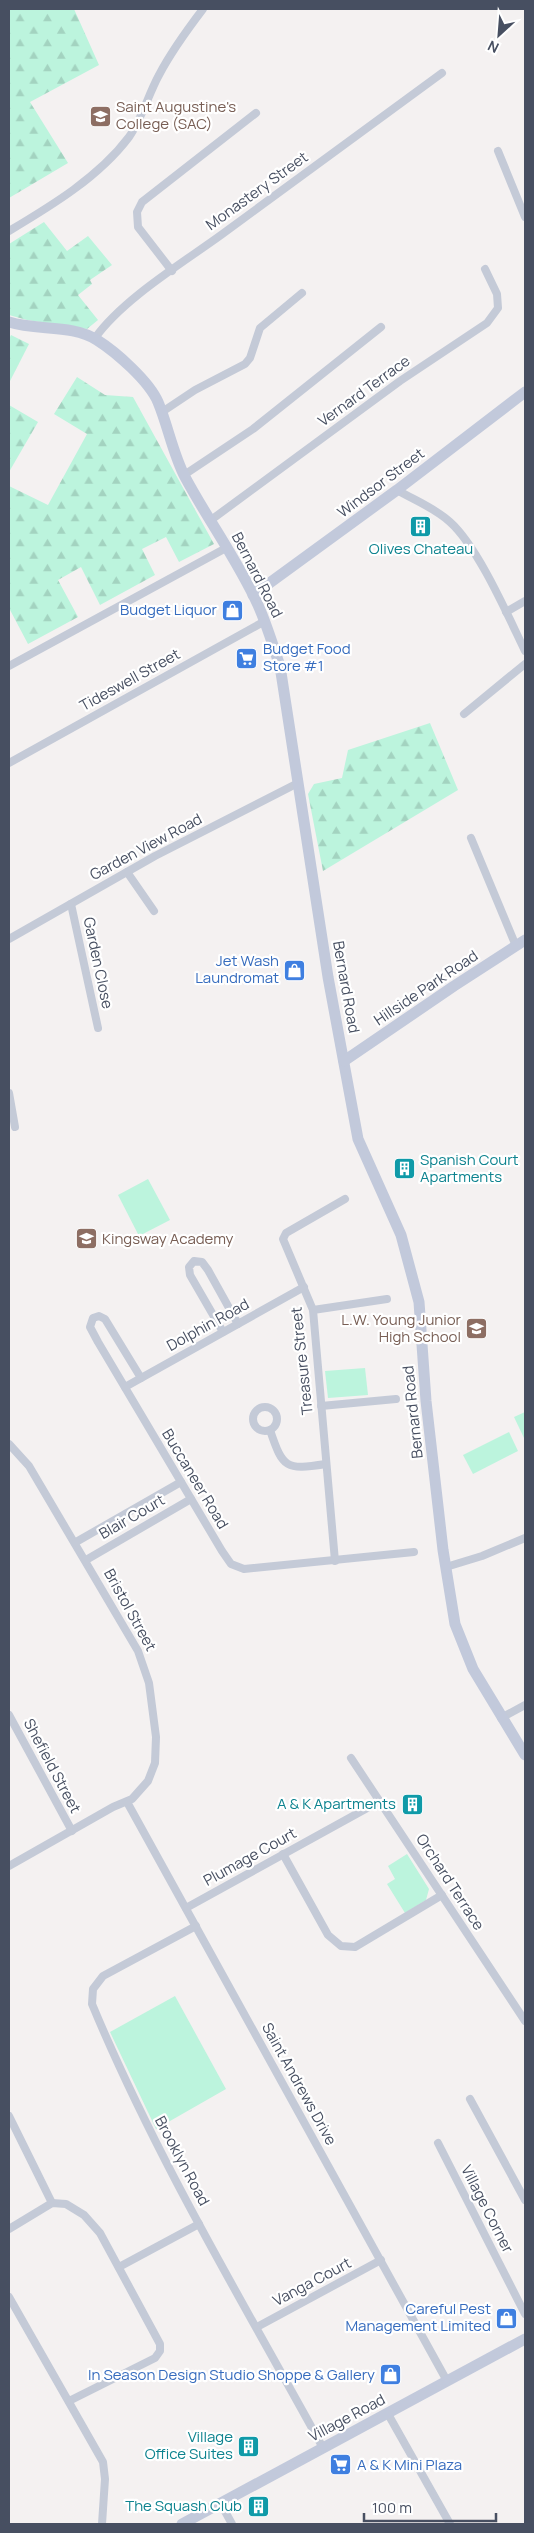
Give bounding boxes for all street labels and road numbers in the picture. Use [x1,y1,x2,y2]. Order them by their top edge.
street label: Monastery Street [201,146,312,235]
street label: Vernard Terrace [313,350,414,431]
street label: Windsor Street [333,443,429,522]
street label: Bernard Road [227,528,288,621]
street label: Tideswell Street [76,643,184,716]
street label: Garden View Road [86,808,206,885]
street label: Garden Close [79,915,118,1011]
street label: Bernard Road [328,939,365,1035]
street label: Hillside Park Road [370,945,482,1030]
street label: Dolphin Road [163,1293,253,1356]
street label: Treasure Street [285,1306,318,1416]
street label: Bernard Road [397,1365,428,1460]
street label: Buccaneer Road [157,1425,234,1533]
street label: Blair Court [95,1489,169,1544]
street label: Bristol Street [99,1565,162,1655]
street label: Shefield Street [19,1715,86,1817]
street label: Plumage Court [200,1822,300,1891]
street label: Orchard Terrace [411,1829,490,1934]
street label: Saint Andrews Drive [257,2019,342,2149]
street label: Brooklyn Road [150,2112,215,2209]
street label: Village Corner [456,2161,519,2257]
street label: Vanga Court [269,2252,355,2311]
street label: Village Road [305,2389,389,2446]

